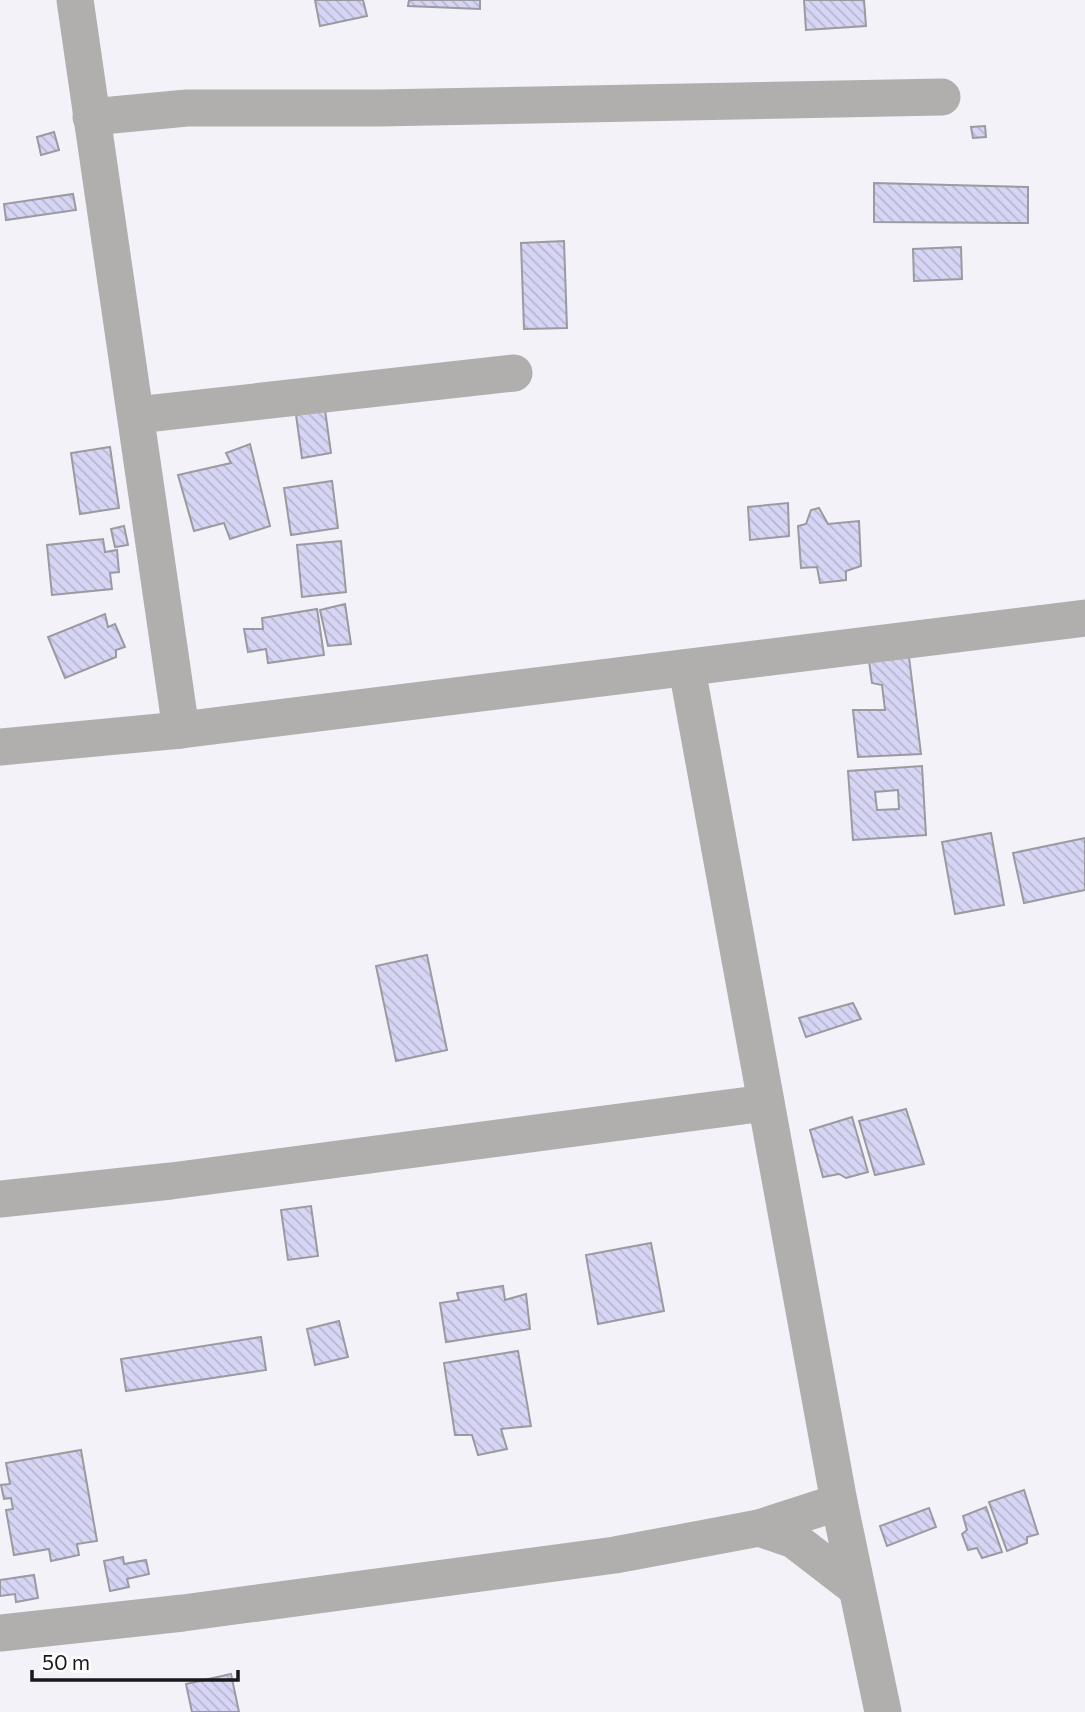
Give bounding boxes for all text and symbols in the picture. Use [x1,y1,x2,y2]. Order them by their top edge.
scale bar [32,1638,238,1682]
text: 50 m [42,1649,90,1674]

